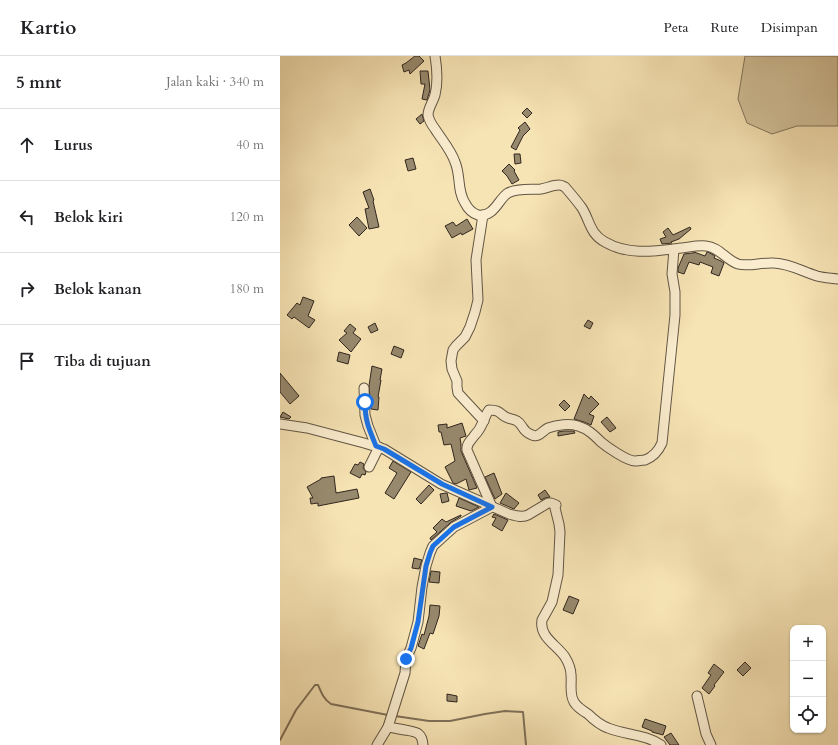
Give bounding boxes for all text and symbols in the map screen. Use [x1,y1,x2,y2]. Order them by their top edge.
text: Kartio [20,15,76,41]
text: Peta [663,18,689,37]
text: Rute [711,18,739,37]
text: Disimpan [761,18,818,37]
text: 5 mnt [16,71,61,94]
text: Jalan kaki · 340 m [166,73,264,91]
icon: ahead [16,134,38,156]
text: Lurus [54,135,93,155]
text: 40 m [236,136,264,154]
icon: left [16,206,38,228]
text: Belok kiri [54,207,123,227]
text: 120 m [230,208,264,226]
icon: right [16,278,38,300]
text: Belok kanan [54,279,142,299]
text: 180 m [230,280,264,298]
icon: arrive [16,350,38,372]
text: Tiba di tujuan [54,351,151,371]
route start [356,393,374,411]
map controls [790,625,826,733]
button: + [790,625,826,661]
route end [397,650,415,668]
button: − [790,661,826,697]
button: locate [790,697,826,733]

